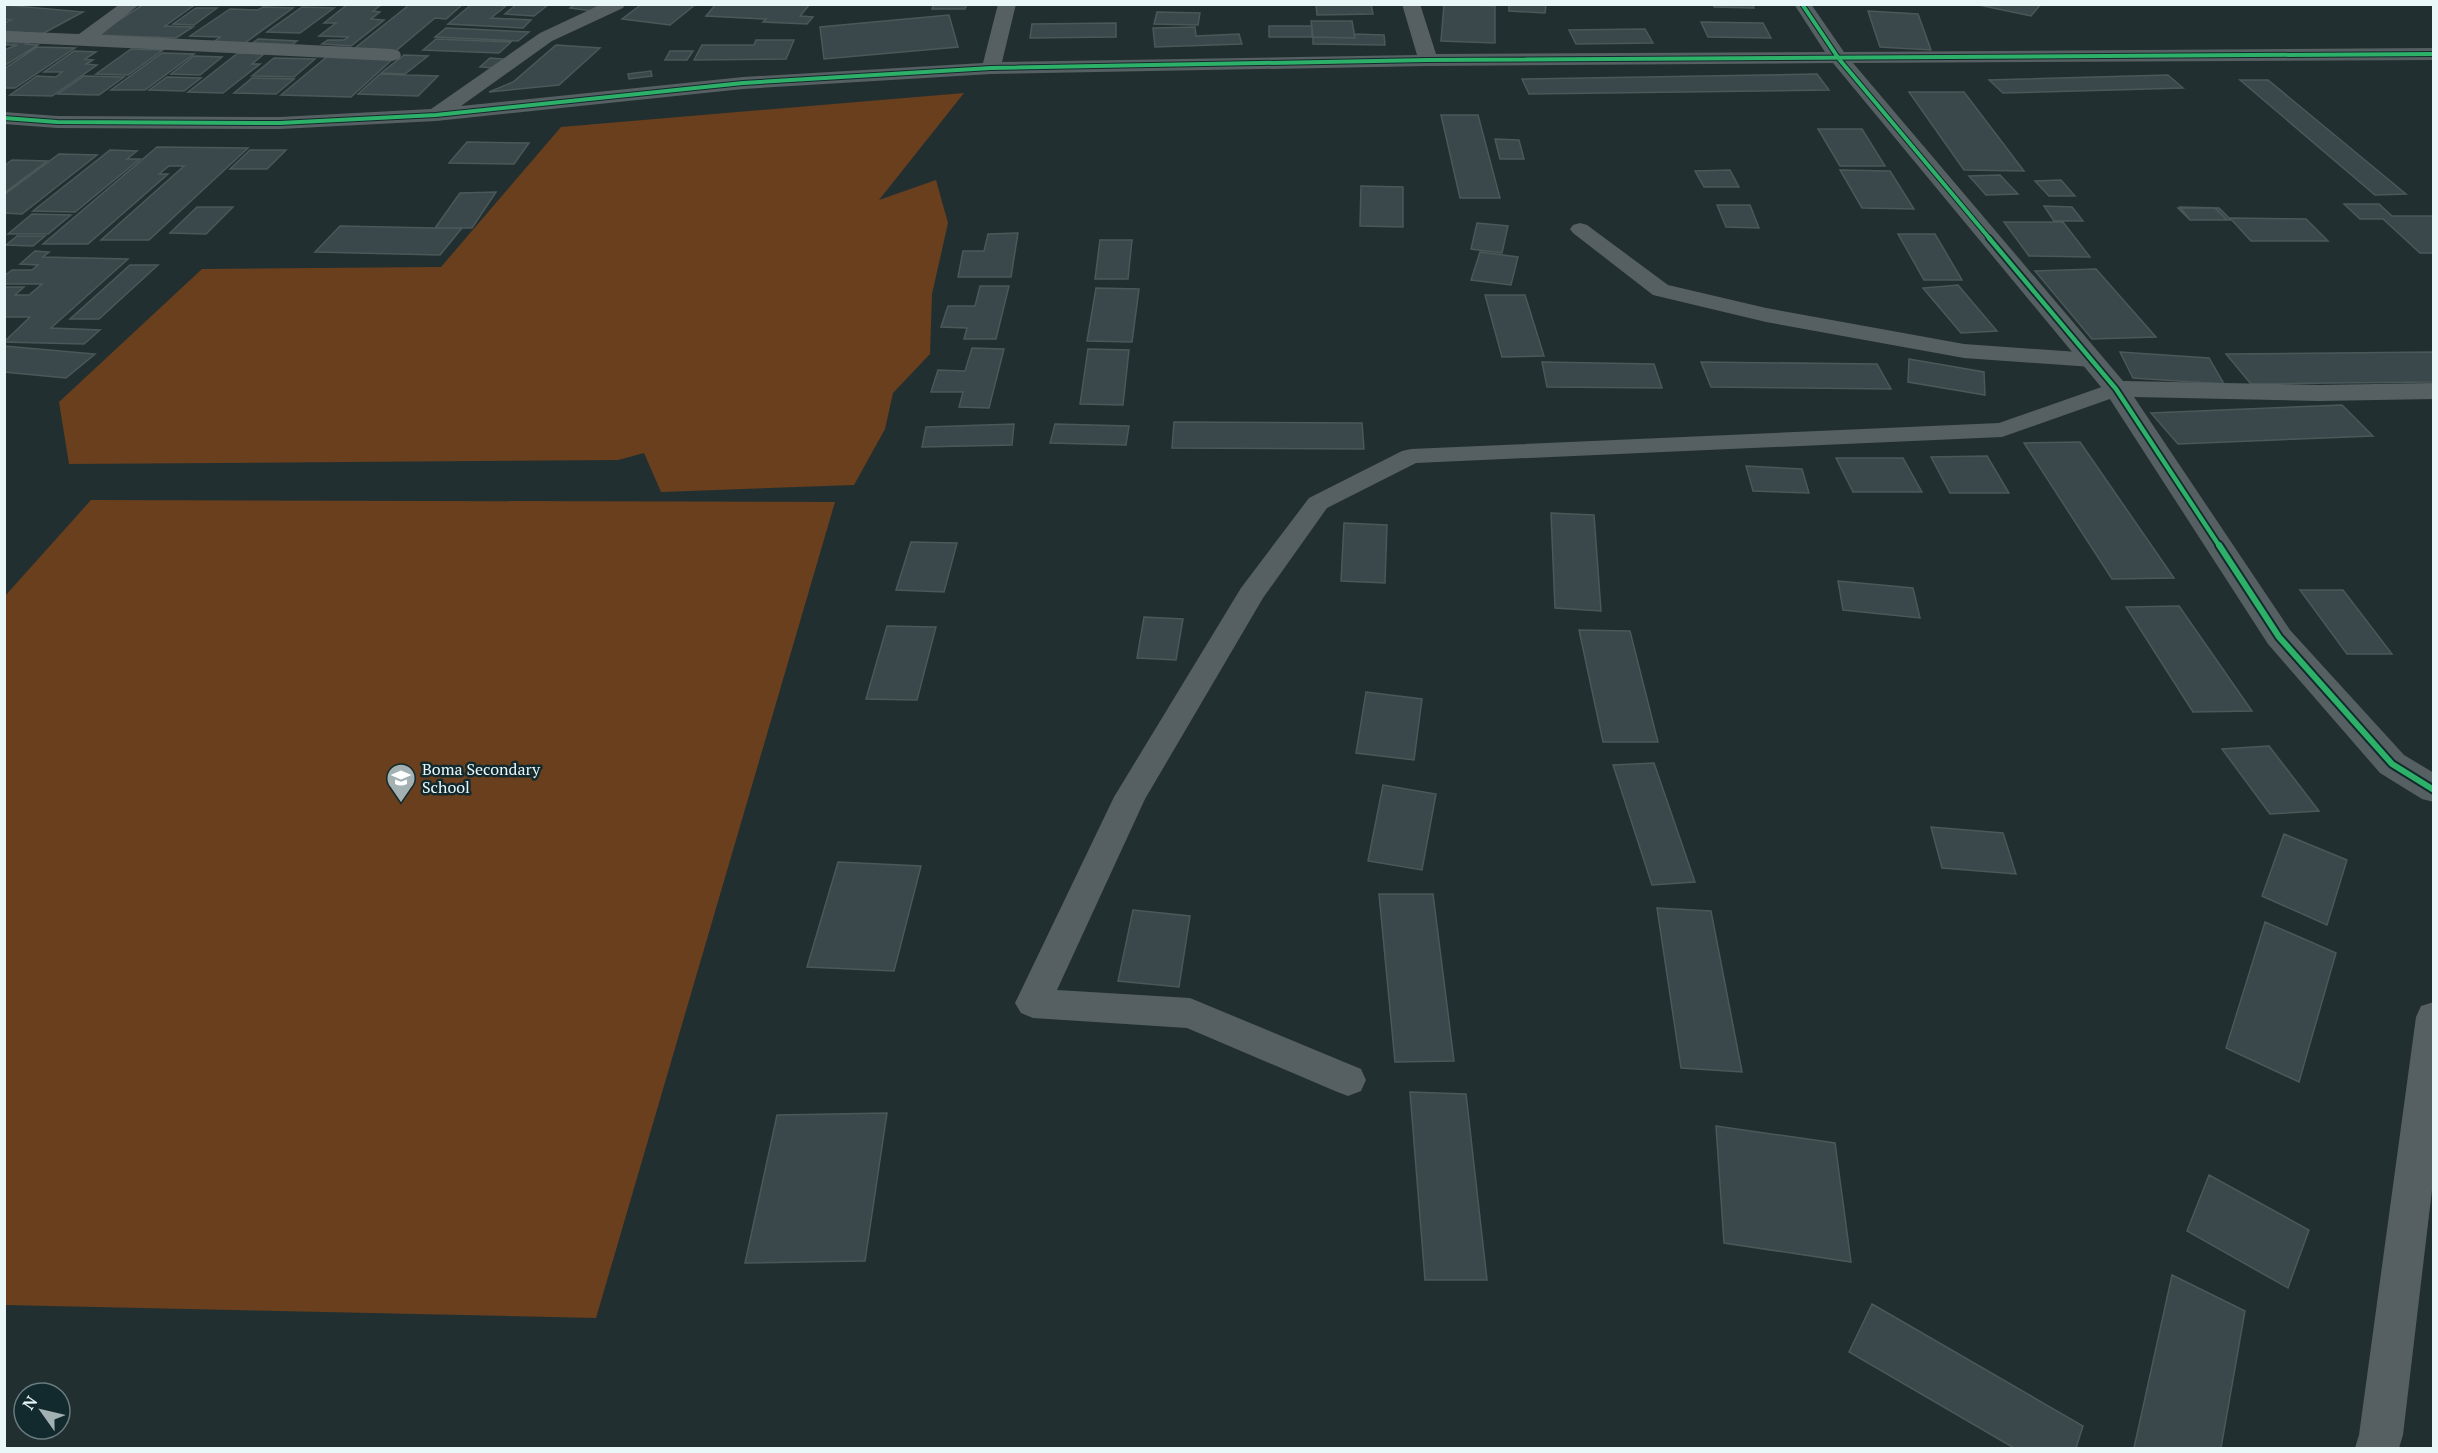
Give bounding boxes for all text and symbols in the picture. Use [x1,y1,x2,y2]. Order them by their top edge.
place label: Boma Secondary School [422,758,541,798]
school or university icon: Boma Secondary School [385,762,417,804]
north arrow [12,1381,72,1441]
text: N [17,1391,42,1414]

